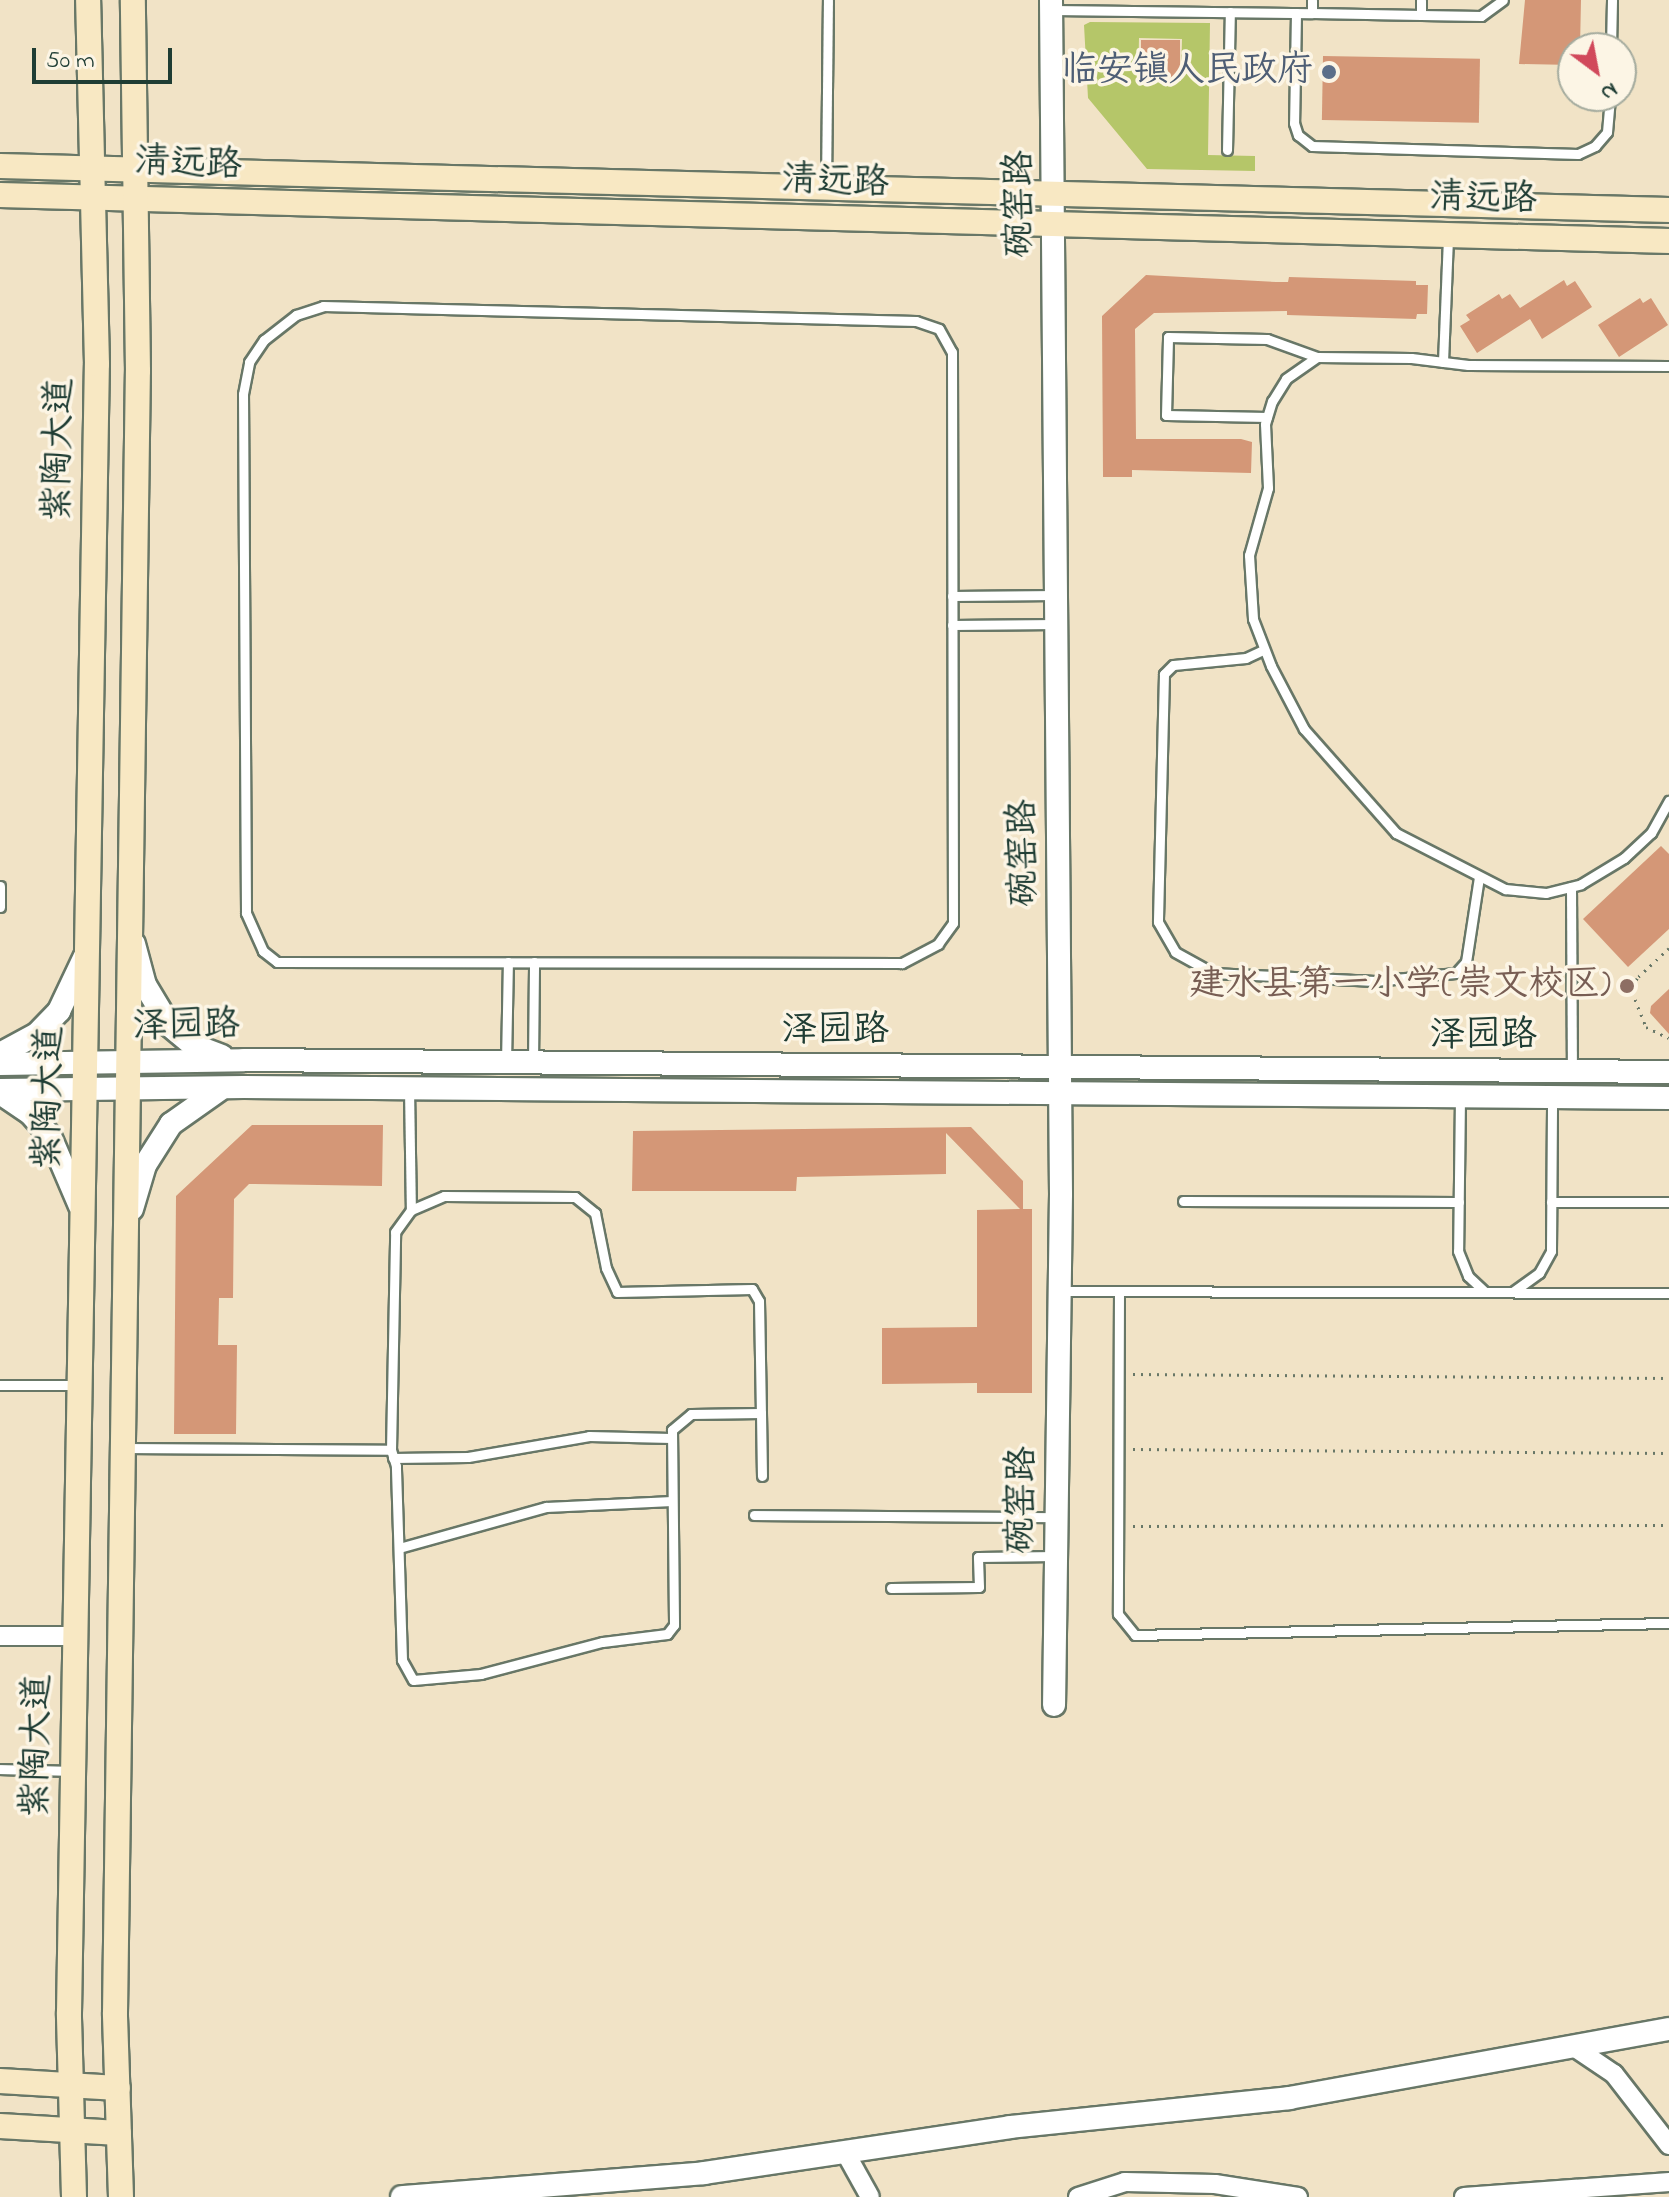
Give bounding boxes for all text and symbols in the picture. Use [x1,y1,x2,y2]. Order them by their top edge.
scale bar [36,32,176,82]
north arrow [1557,32,1637,112]
text: 50 m [46,44,95,79]
place label: 临安镇人民政府 [1061,50,1313,94]
marker: 临安镇人民政府 [1320,63,1338,81]
text: N [1594,73,1623,108]
street label: 清远路 [133,142,243,188]
street label: 碗窑路 [999,150,1043,258]
street label: 清远路 [780,160,890,206]
street label: 清远路 [1429,177,1537,223]
street label: 紫陶大道 [37,378,83,522]
street label: 碗窑路 [1002,799,1048,907]
place label: 建水县第一小学(崇文校区) [1189,964,1611,1008]
marker: 建水县第一小学(崇文校区) [1618,977,1636,995]
street label: 泽园路 [132,1004,240,1050]
street label: 泽园路 [781,1010,889,1054]
street label: 泽园路 [1429,1015,1537,1059]
street label: 紫陶大道 [27,1026,73,1170]
street label: 碗窑路 [1000,1446,1046,1554]
street label: 紫陶大道 [15,1674,61,1818]

